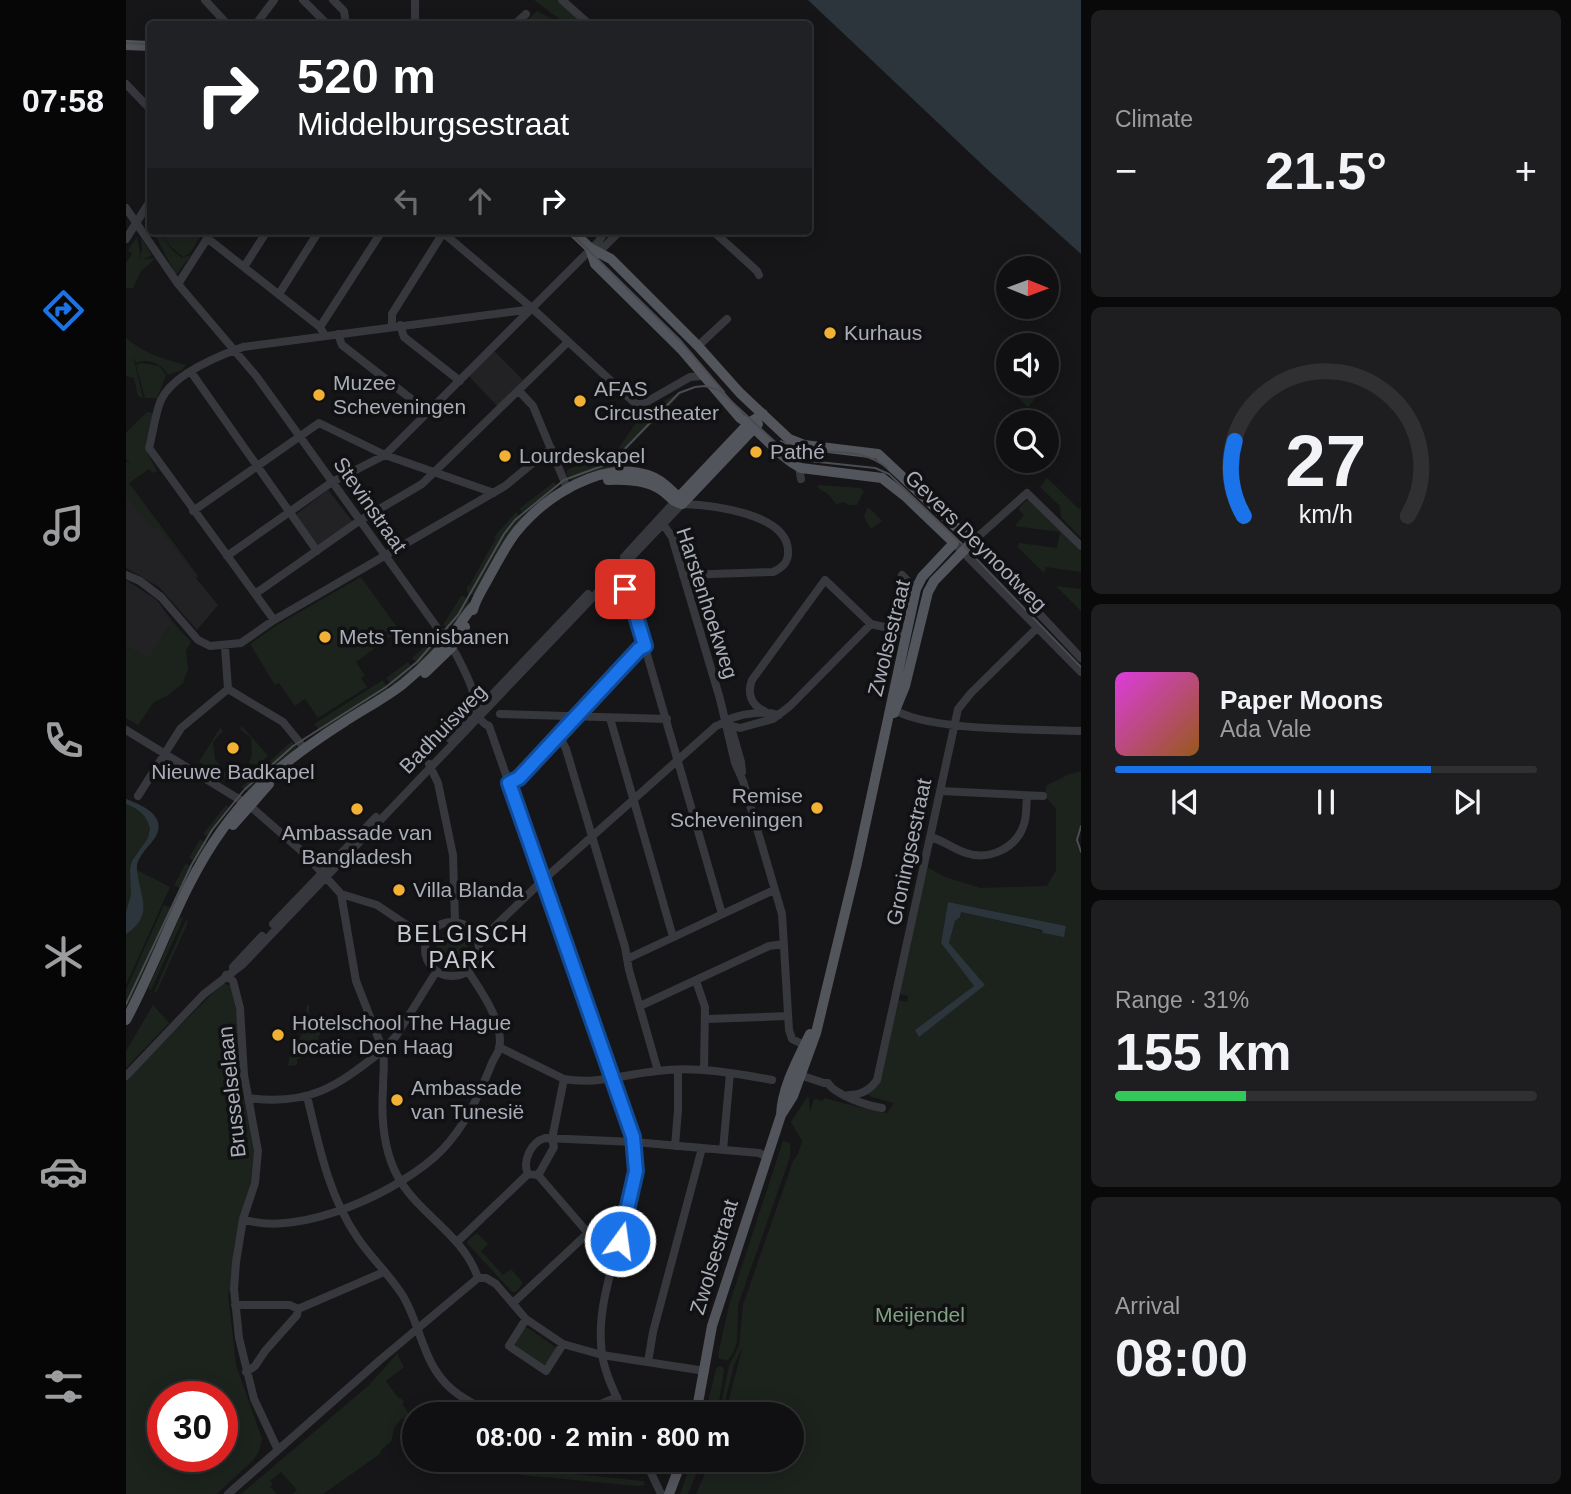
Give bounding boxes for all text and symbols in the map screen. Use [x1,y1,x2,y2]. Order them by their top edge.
icon: right [182,49,273,140]
text: 520 m [297,49,436,103]
text: 07:58 [22,83,104,119]
text: Middelburgsestraat [297,106,569,142]
text: Climate [1115,106,1193,132]
text: 21.5° [1265,142,1387,200]
text: − [1115,150,1137,192]
text: + [1515,150,1537,192]
icon: left [388,182,426,220]
icon: ahead [461,182,499,220]
icon: right [534,182,572,220]
north arrow [996,256,1059,318]
map controls [996,256,1059,473]
icon: directions [39,286,88,335]
place label: Kurhaus [844,321,922,344]
marker: Kurhaus [822,325,838,341]
button: sound [996,333,1059,396]
place label: Muzee Scheveningen [333,371,466,418]
place label: AFAS Circustheater [594,377,719,424]
marker: Muzee Scheveningen [311,387,327,403]
marker: AFAS Circustheater [572,393,588,409]
button: search [996,410,1059,473]
text: 27 [1286,421,1366,502]
place label: Pathé [770,440,825,463]
place label: Lourdeskapel [519,444,645,467]
marker: Pathé [748,444,764,460]
marker: Lourdeskapel [497,448,513,464]
street label: Stevinstraat [329,453,412,557]
street label: Gevers Deynootweg [901,465,1052,616]
text: km/h [1299,500,1353,528]
icon: music [39,501,88,550]
street label: Harstenhoekweg [672,524,743,681]
pin [595,559,655,619]
icon: arrive [606,570,644,608]
street label: Zwolsestraat [863,577,914,698]
place label: Mets Tennisbanen [339,625,509,648]
marker: Mets Tennisbanen [317,629,333,645]
street label: Badhuisweg [395,680,491,778]
text: Paper Moons [1220,685,1383,715]
icon: phone [39,716,88,765]
text: Ada Vale [1220,716,1312,742]
marker: Nieuwe Badkapel [225,740,241,756]
place label: Nieuwe Badkapel [151,760,315,783]
street label: Groningsestraat [882,776,935,927]
icon: previous [1166,783,1204,821]
icon: pause [1307,783,1345,821]
icon: next [1448,783,1486,821]
place label: Remise Scheveningen [670,784,803,831]
marker: Remise Scheveningen [809,800,825,816]
marker: Ambassade van Bangladesh [349,801,365,817]
place label: Ambassade van Bangladesh [282,821,432,868]
place label: Villa Blanda [413,878,524,901]
marker: Villa Blanda [391,882,407,898]
district label: BELGISCH PARK [397,921,529,973]
icon: climate [39,932,88,981]
text: Range · 31% [1115,987,1249,1013]
place label: Hotelschool The Hague locatie Den Haag [292,1011,511,1058]
text: 155 km [1115,1023,1291,1081]
street label: Brusselselaan [213,1025,250,1159]
marker: Hotelschool The Hague locatie Den Haag [270,1027,286,1043]
place label: Ambassade van Tunesië [411,1076,524,1123]
marker: Ambassade van Tunesië [389,1092,405,1108]
icon: car [39,1147,88,1196]
street label: Zwolsestraat [685,1196,742,1317]
position arrow [583,1204,657,1278]
text: Arrival [1115,1293,1180,1319]
park label: Meijendel [875,1303,965,1326]
text: 08:00 [1115,1329,1248,1387]
icon: filters [39,1362,88,1411]
speed limit sign: 30 [147,1381,238,1472]
text: 08:00 · 2 min · 800 m [476,1422,730,1452]

